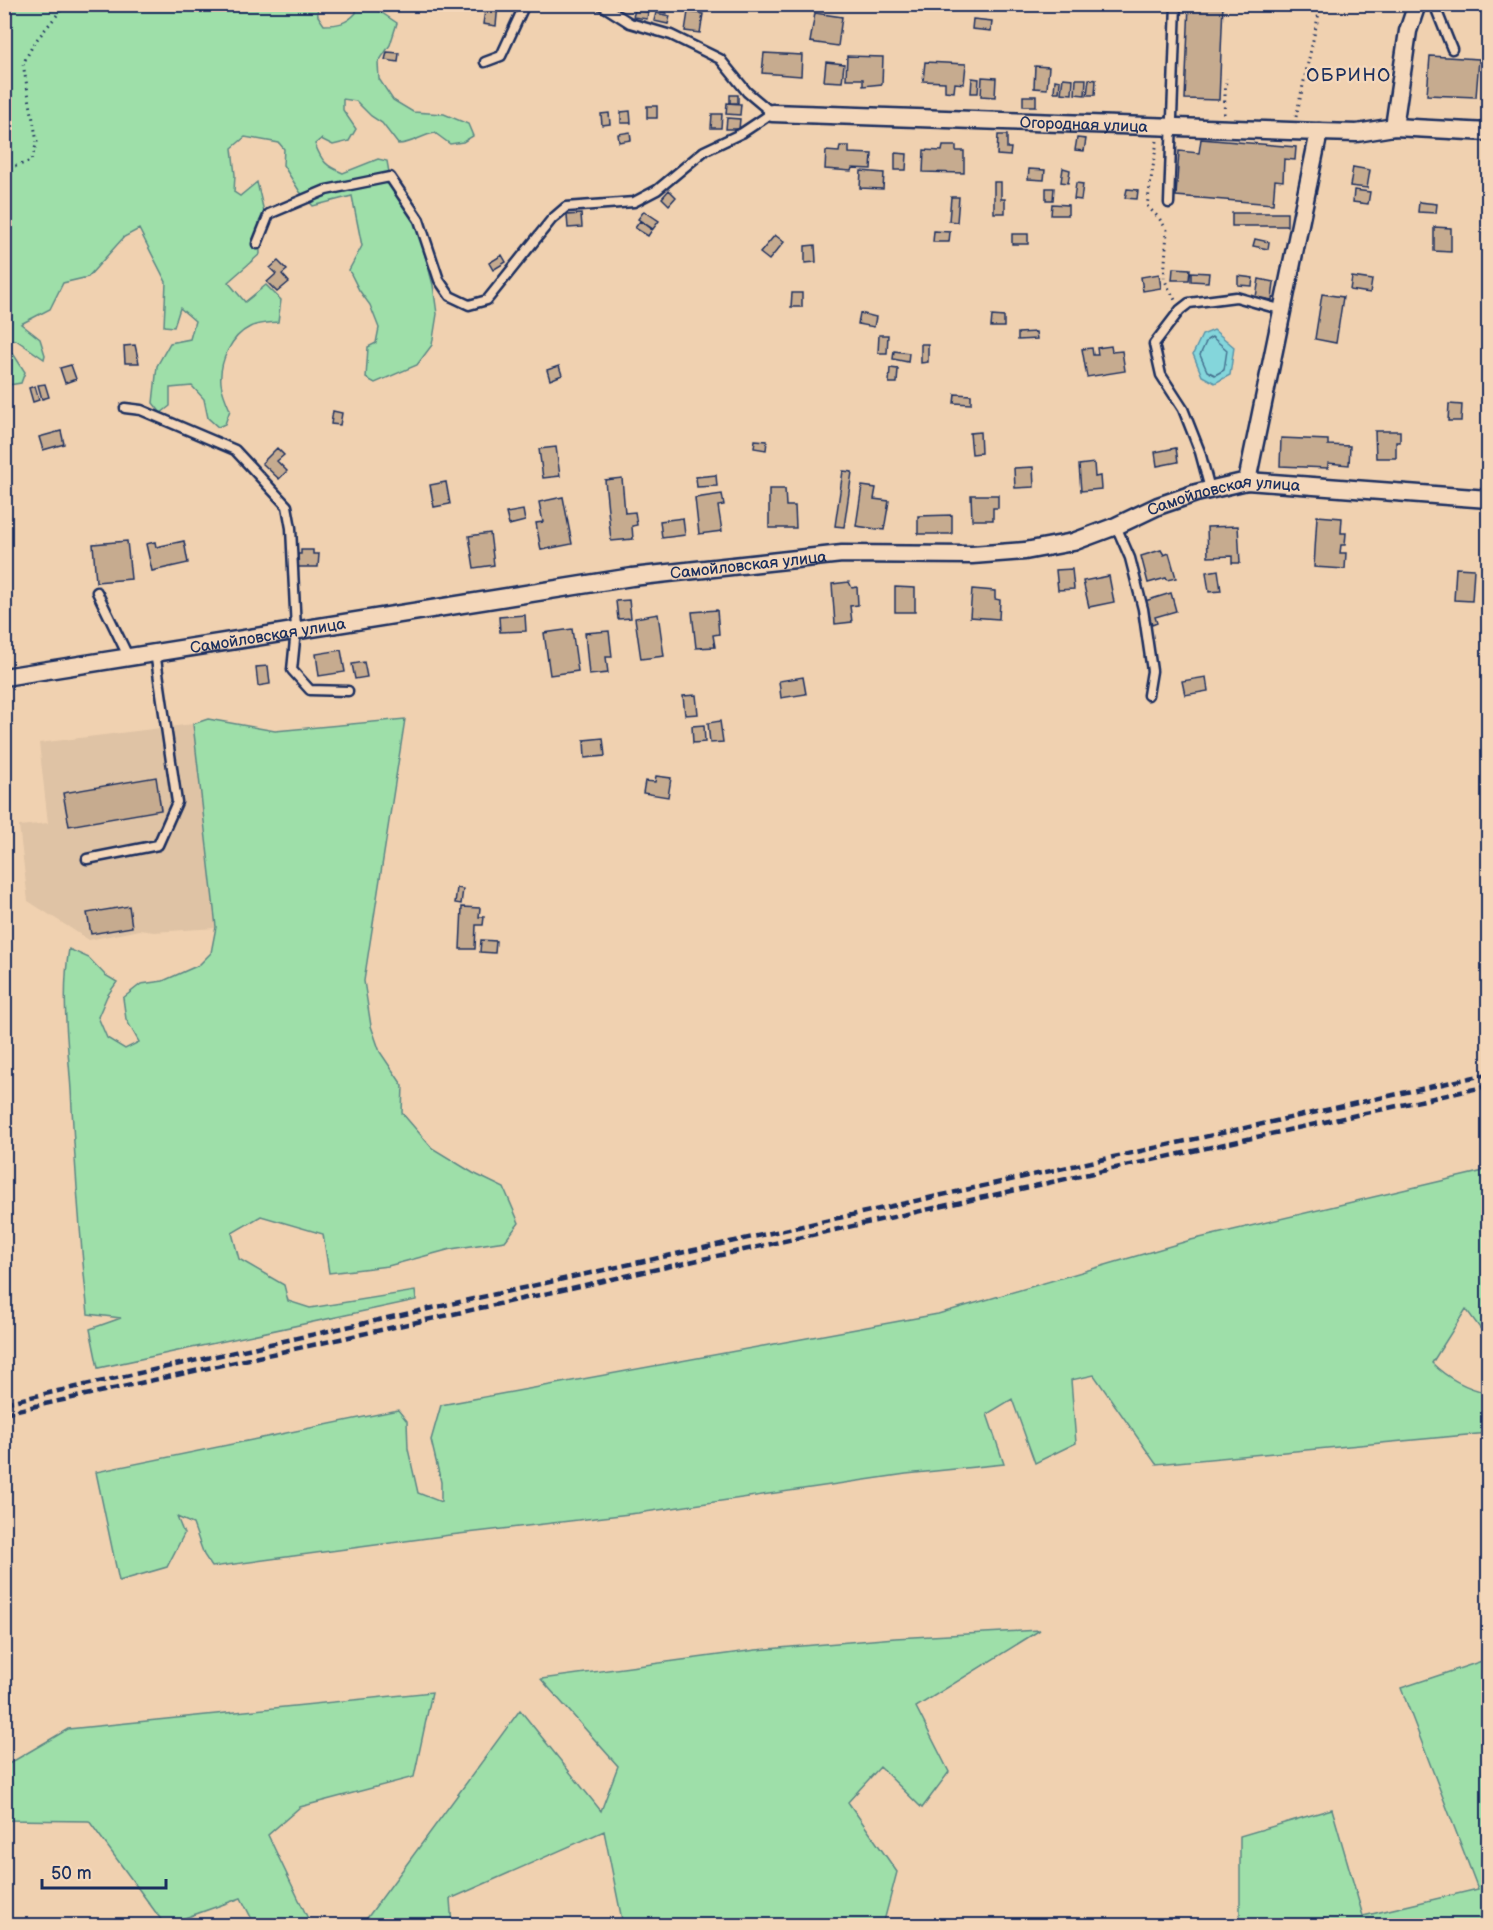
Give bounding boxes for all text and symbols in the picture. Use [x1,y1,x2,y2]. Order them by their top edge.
district label: ОБРИНО [1306,65,1392,86]
street label: Огородная улица [1019,114,1149,137]
street label: Самойловская улица [1144,473,1302,521]
street label: Самойловская улица [669,548,828,584]
street label: Самойловская улица [189,615,348,658]
scale bar [42,1852,166,1890]
text: 50 m [51,1863,92,1884]

